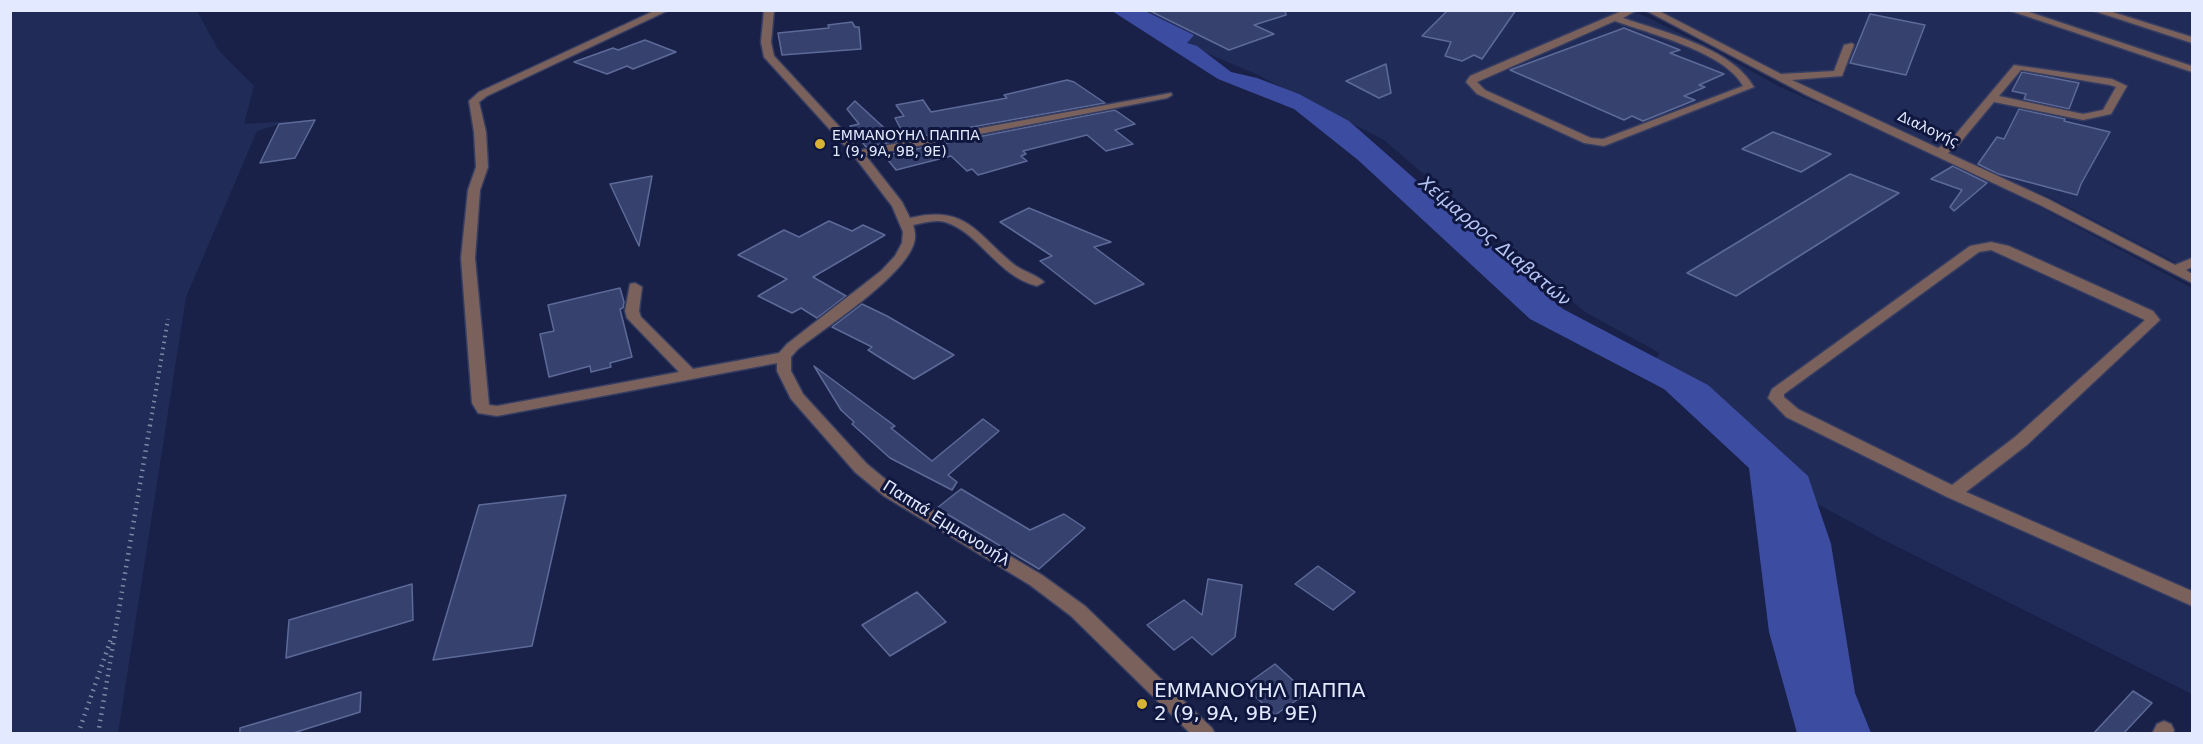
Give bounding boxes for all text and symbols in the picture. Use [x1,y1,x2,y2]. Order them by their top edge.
street label: Διαλογής [1895,108,1961,152]
place label: ΕΜΜΑΝΟΥΗΛ ΠΑΠΠΑ 1 (9, 9Α, 9Β, 9Ε) [832,128,980,160]
marker: ΕΜΜΑΝΟΥΗΛ ΠΑΠΠΑ 1 (9, 9Α, 9Β, 9Ε) [813,137,827,151]
water label: Χείμαρρος Διαβατών [1414,172,1574,312]
street label: Παππά Εμμανουήλ [879,477,1013,571]
place label: ΕΜΜΑΝΟΥΗΛ ΠΑΠΠΑ 2 (9, 9Α, 9Β, 9Ε) [1154,680,1365,727]
marker: ΕΜΜΑΝΟΥΗΛ ΠΑΠΠΑ 2 (9, 9Α, 9Β, 9Ε) [1135,697,1149,711]

